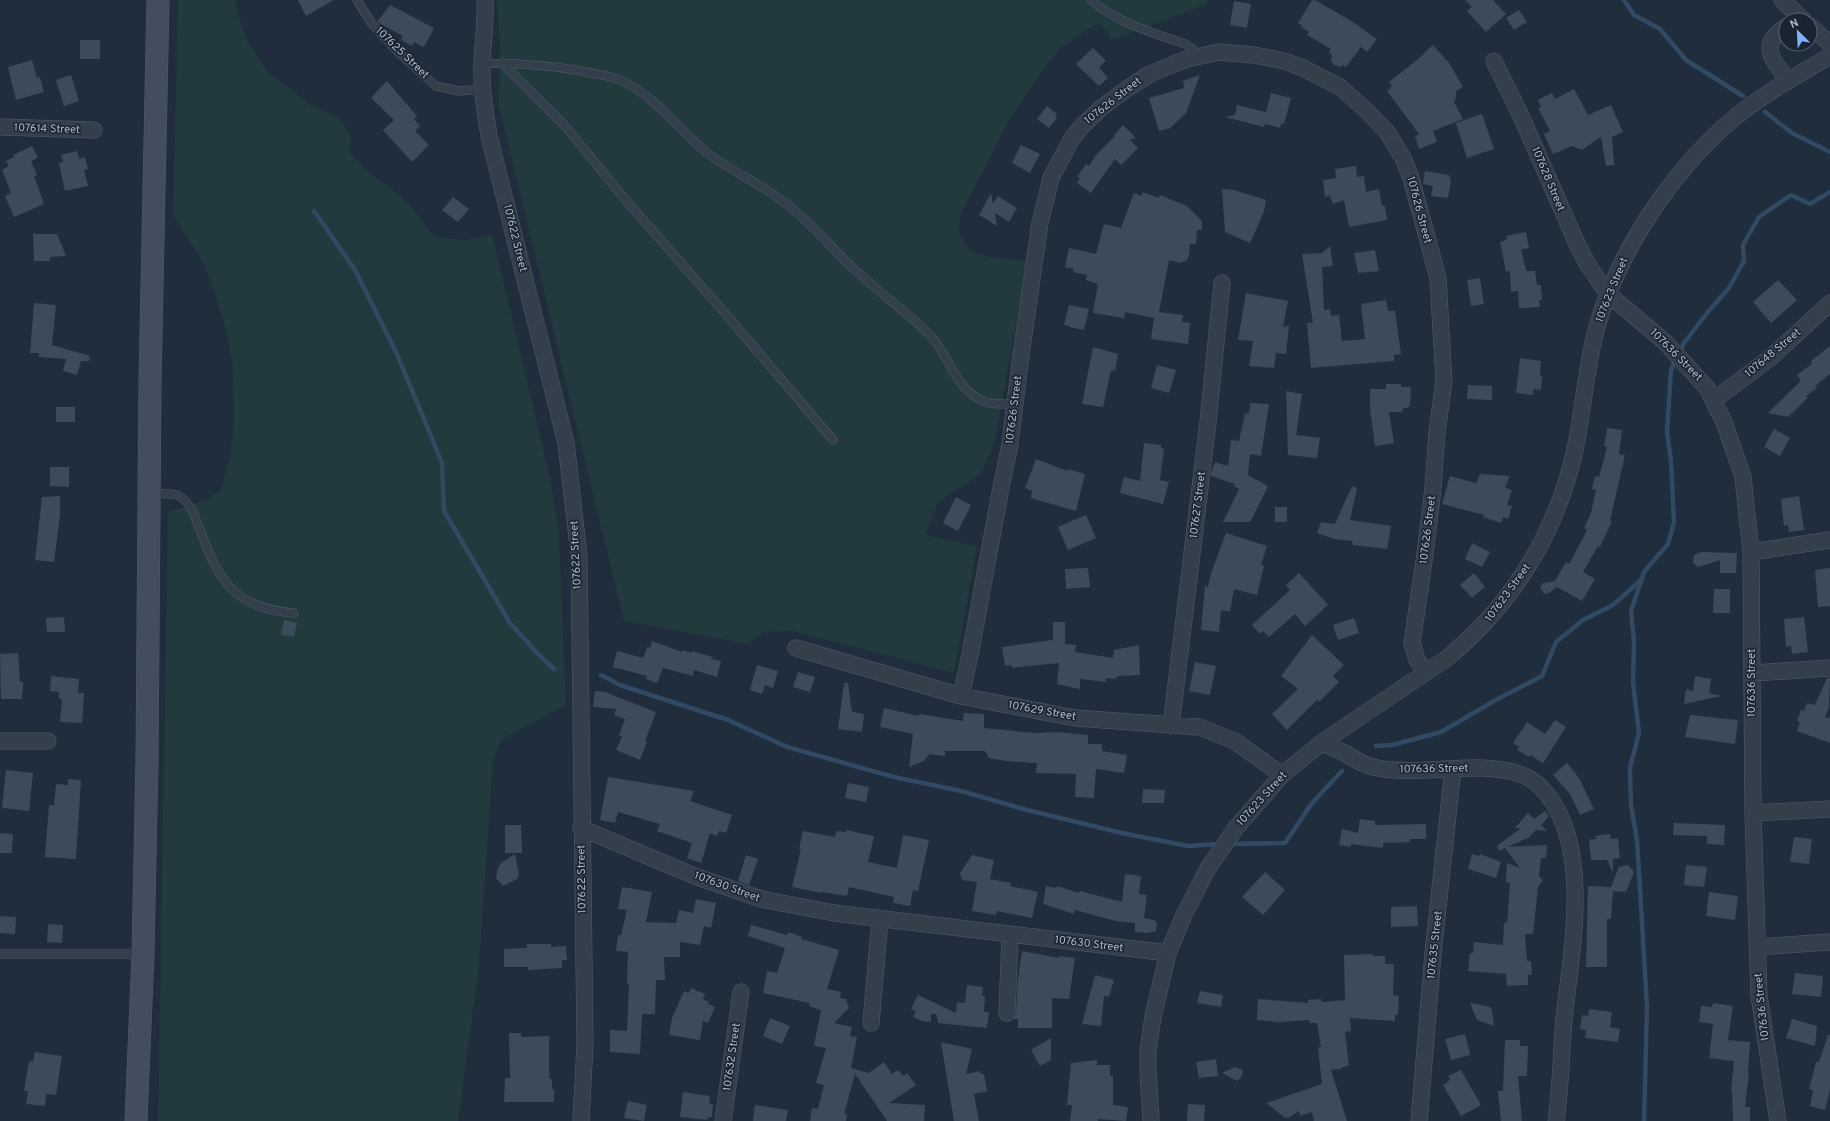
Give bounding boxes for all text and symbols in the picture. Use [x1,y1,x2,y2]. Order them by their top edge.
north arrow [1778,12,1818,52]
text: N [1788,16,1801,32]
street label: 107625 Street [372,24,432,82]
street label: 107626 Street [1082,74,1144,128]
street label: 107614 Street [14,121,80,137]
street label: 107628 Street [1528,145,1568,213]
street label: 107626 Street [1403,175,1435,245]
street label: 107622 Street [500,203,530,273]
street label: 107623 Street [1593,255,1631,325]
street label: 107648 Street [1742,325,1804,381]
street label: 107636 Street [1647,326,1705,384]
street label: 107626 Street [1003,375,1025,445]
street label: 107627 Street [1187,471,1209,539]
street label: 107626 Street [1417,495,1439,565]
street label: 107622 Street [567,520,585,590]
street label: 107623 Street [1482,561,1534,625]
street label: 107636 Street [1745,649,1759,717]
street label: 107629 Street [1007,698,1077,724]
street label: 107636 Street [1400,761,1468,777]
street label: 107623 Street [1234,769,1290,829]
street label: 107622 Street [574,844,590,914]
street label: 107630 Street [692,869,762,905]
street label: 107635 Street [1424,910,1446,980]
street label: 107630 Street [1054,933,1124,955]
street label: 107636 Street [1751,972,1773,1042]
street label: 107632 Street [720,1022,744,1092]

